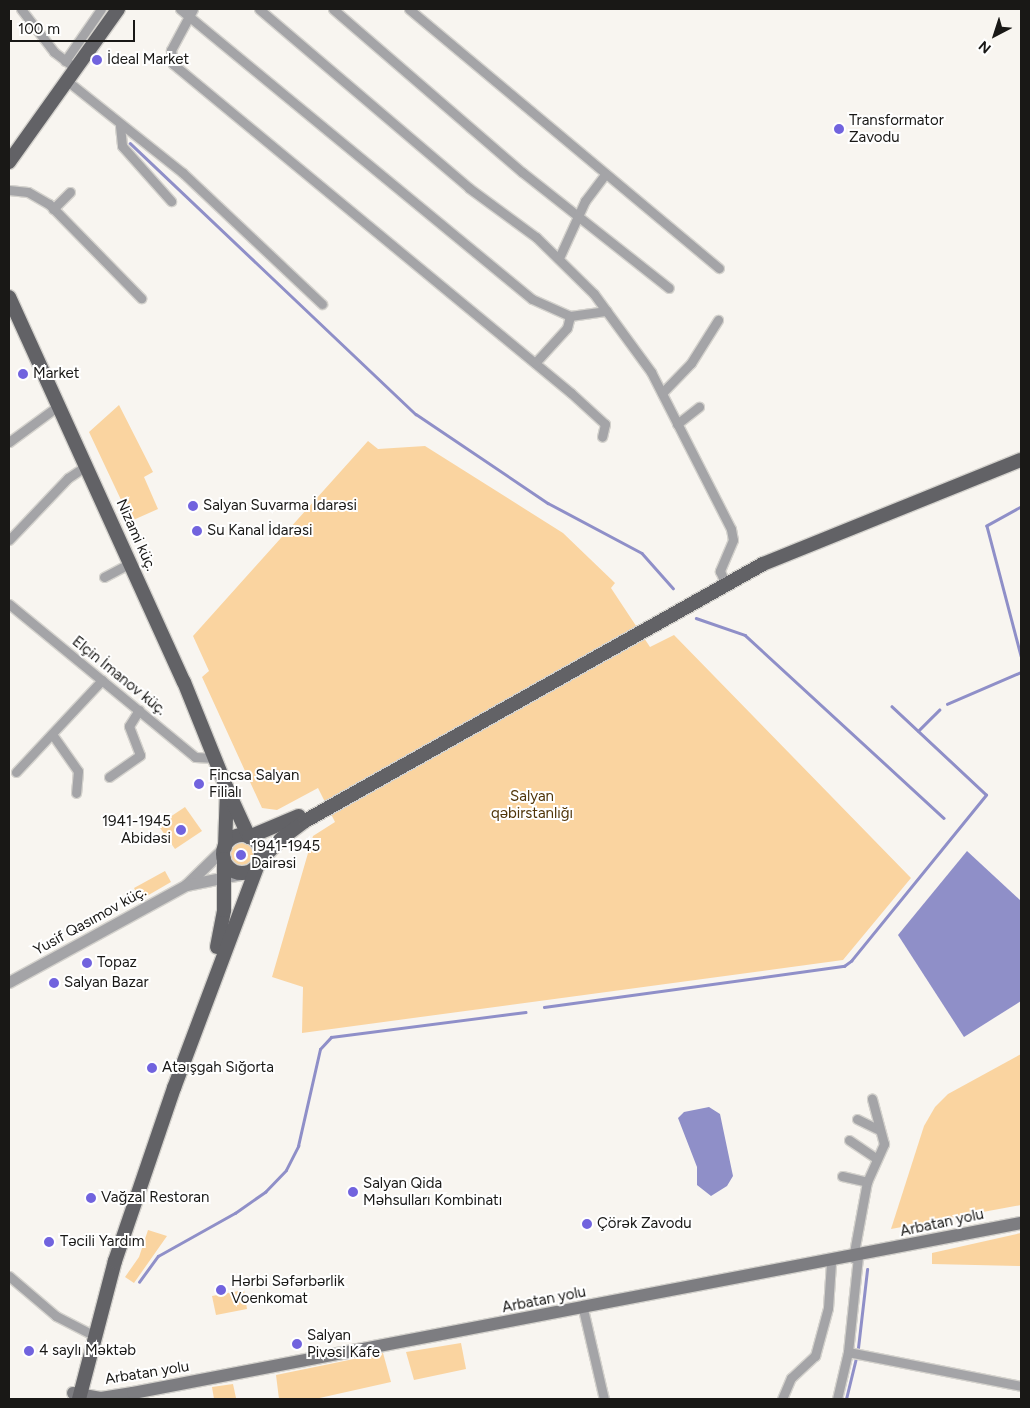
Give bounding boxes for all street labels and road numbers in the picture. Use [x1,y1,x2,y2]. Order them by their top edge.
street label: Nizami küç. [112,496,160,574]
street label: Elçin İmanov küç. [68,633,170,719]
street label: Yusif Qasımov küç. [30,883,150,959]
street label: Arbatan yolu [899,1205,985,1241]
street label: Arbatan yolu [501,1283,587,1317]
street label: Arbatan yolu [104,1357,190,1389]

